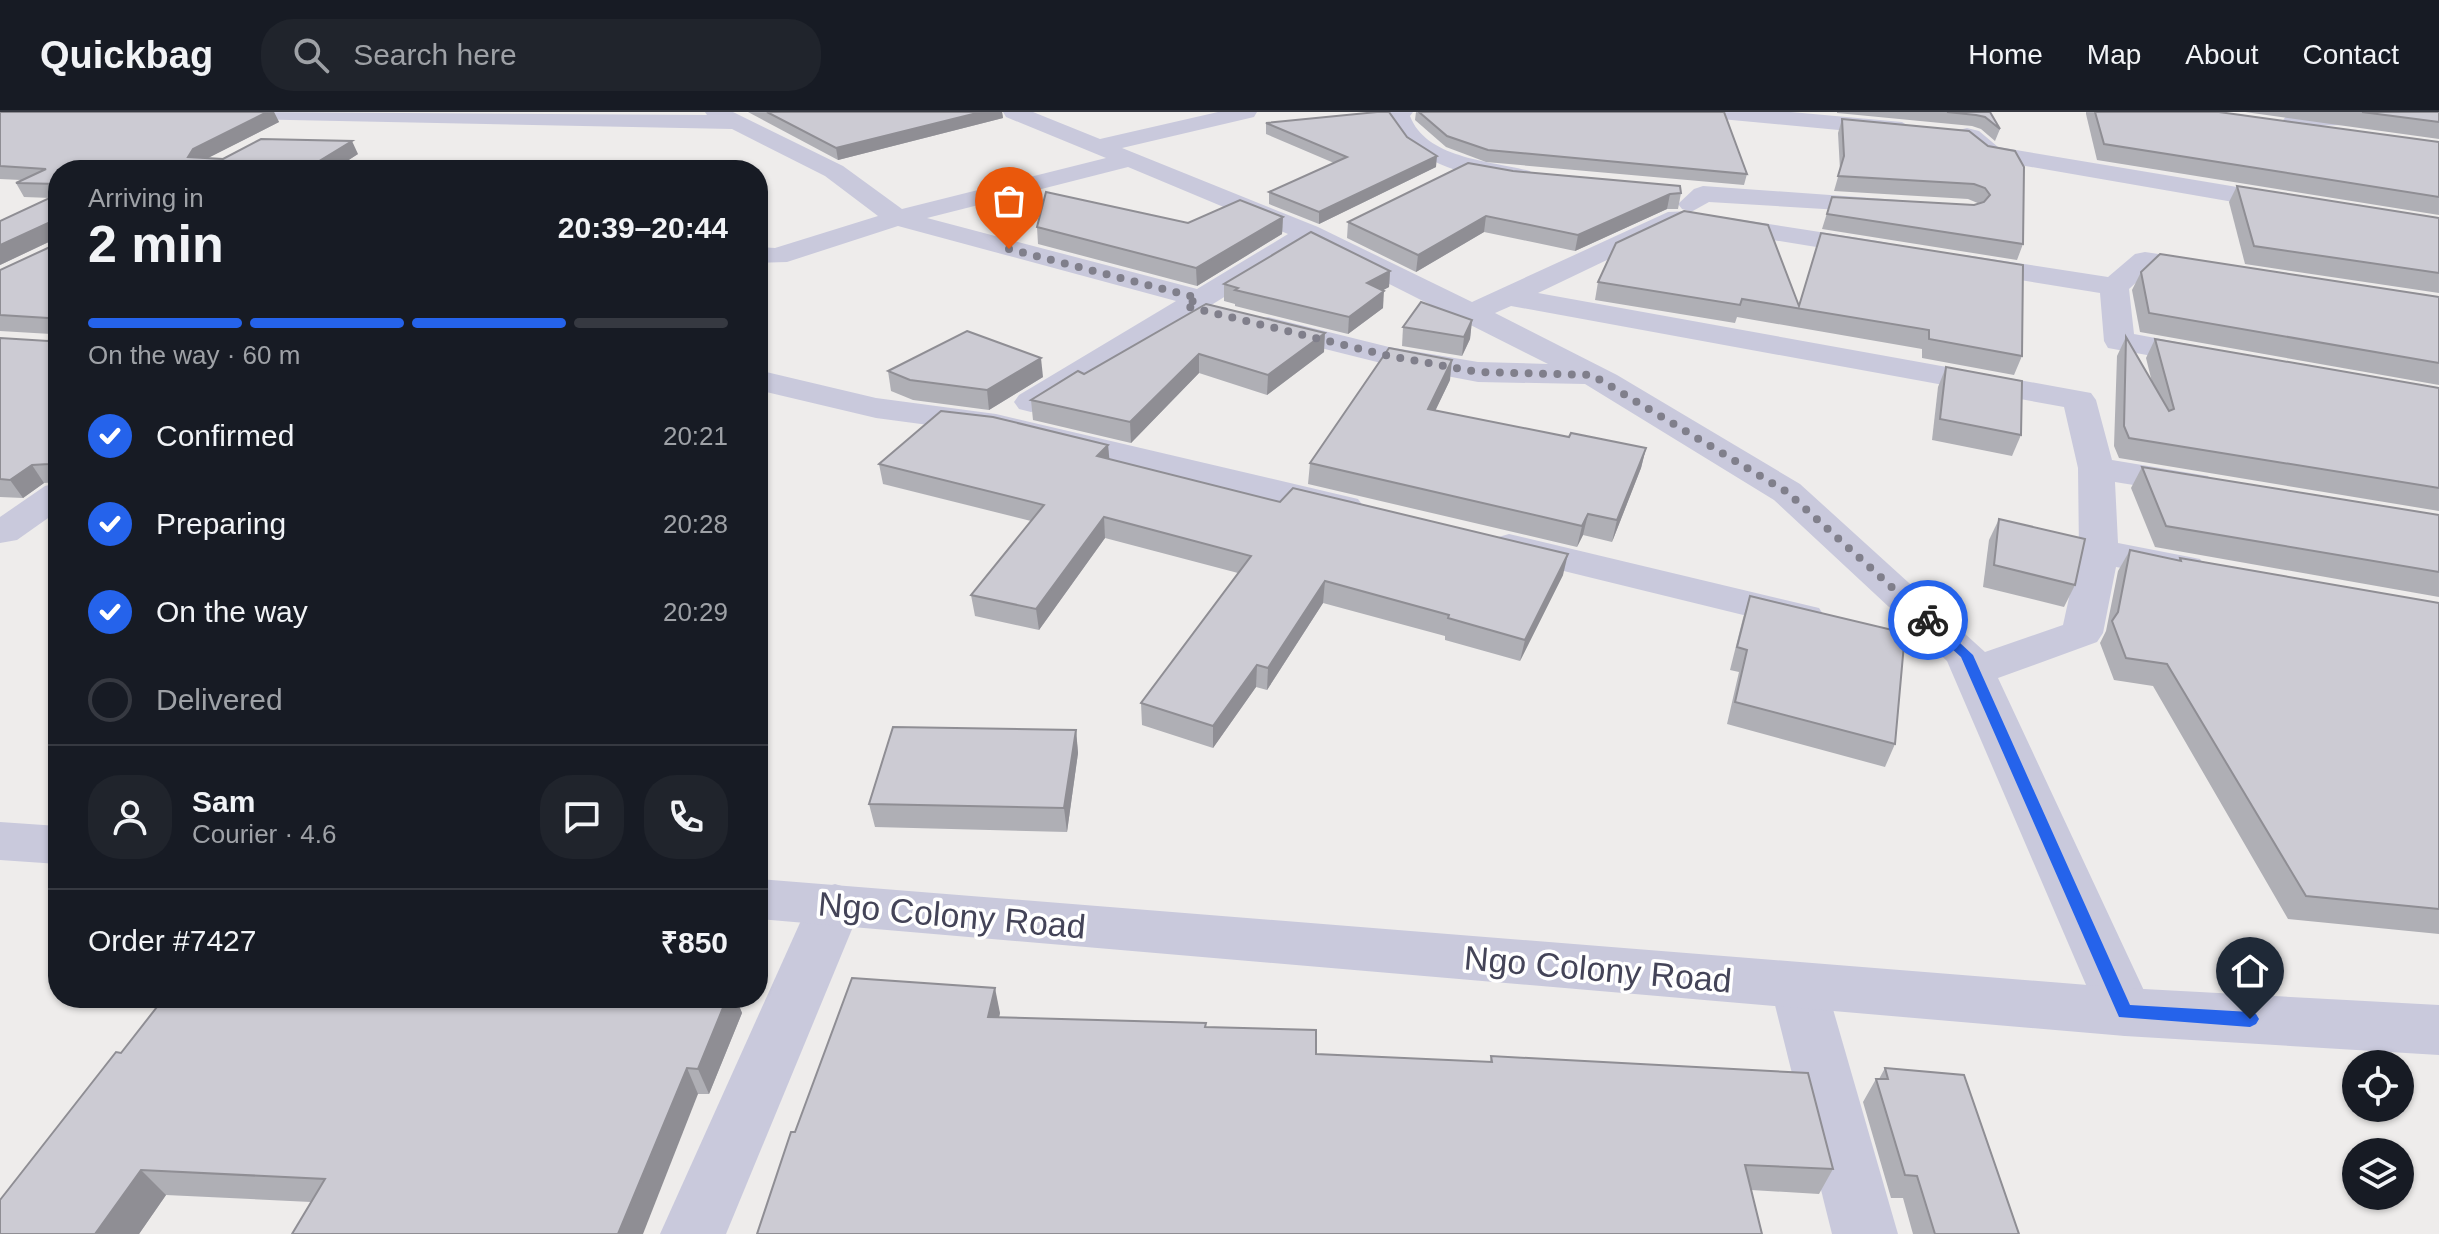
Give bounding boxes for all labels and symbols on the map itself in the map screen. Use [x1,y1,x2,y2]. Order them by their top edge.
pin [975,167,1043,249]
courier [1888,580,1968,660]
street label: Ngo Colony Road [817,884,1087,946]
pin [2216,937,2284,1019]
street label: Ngo Colony Road [1463,938,1733,1000]

